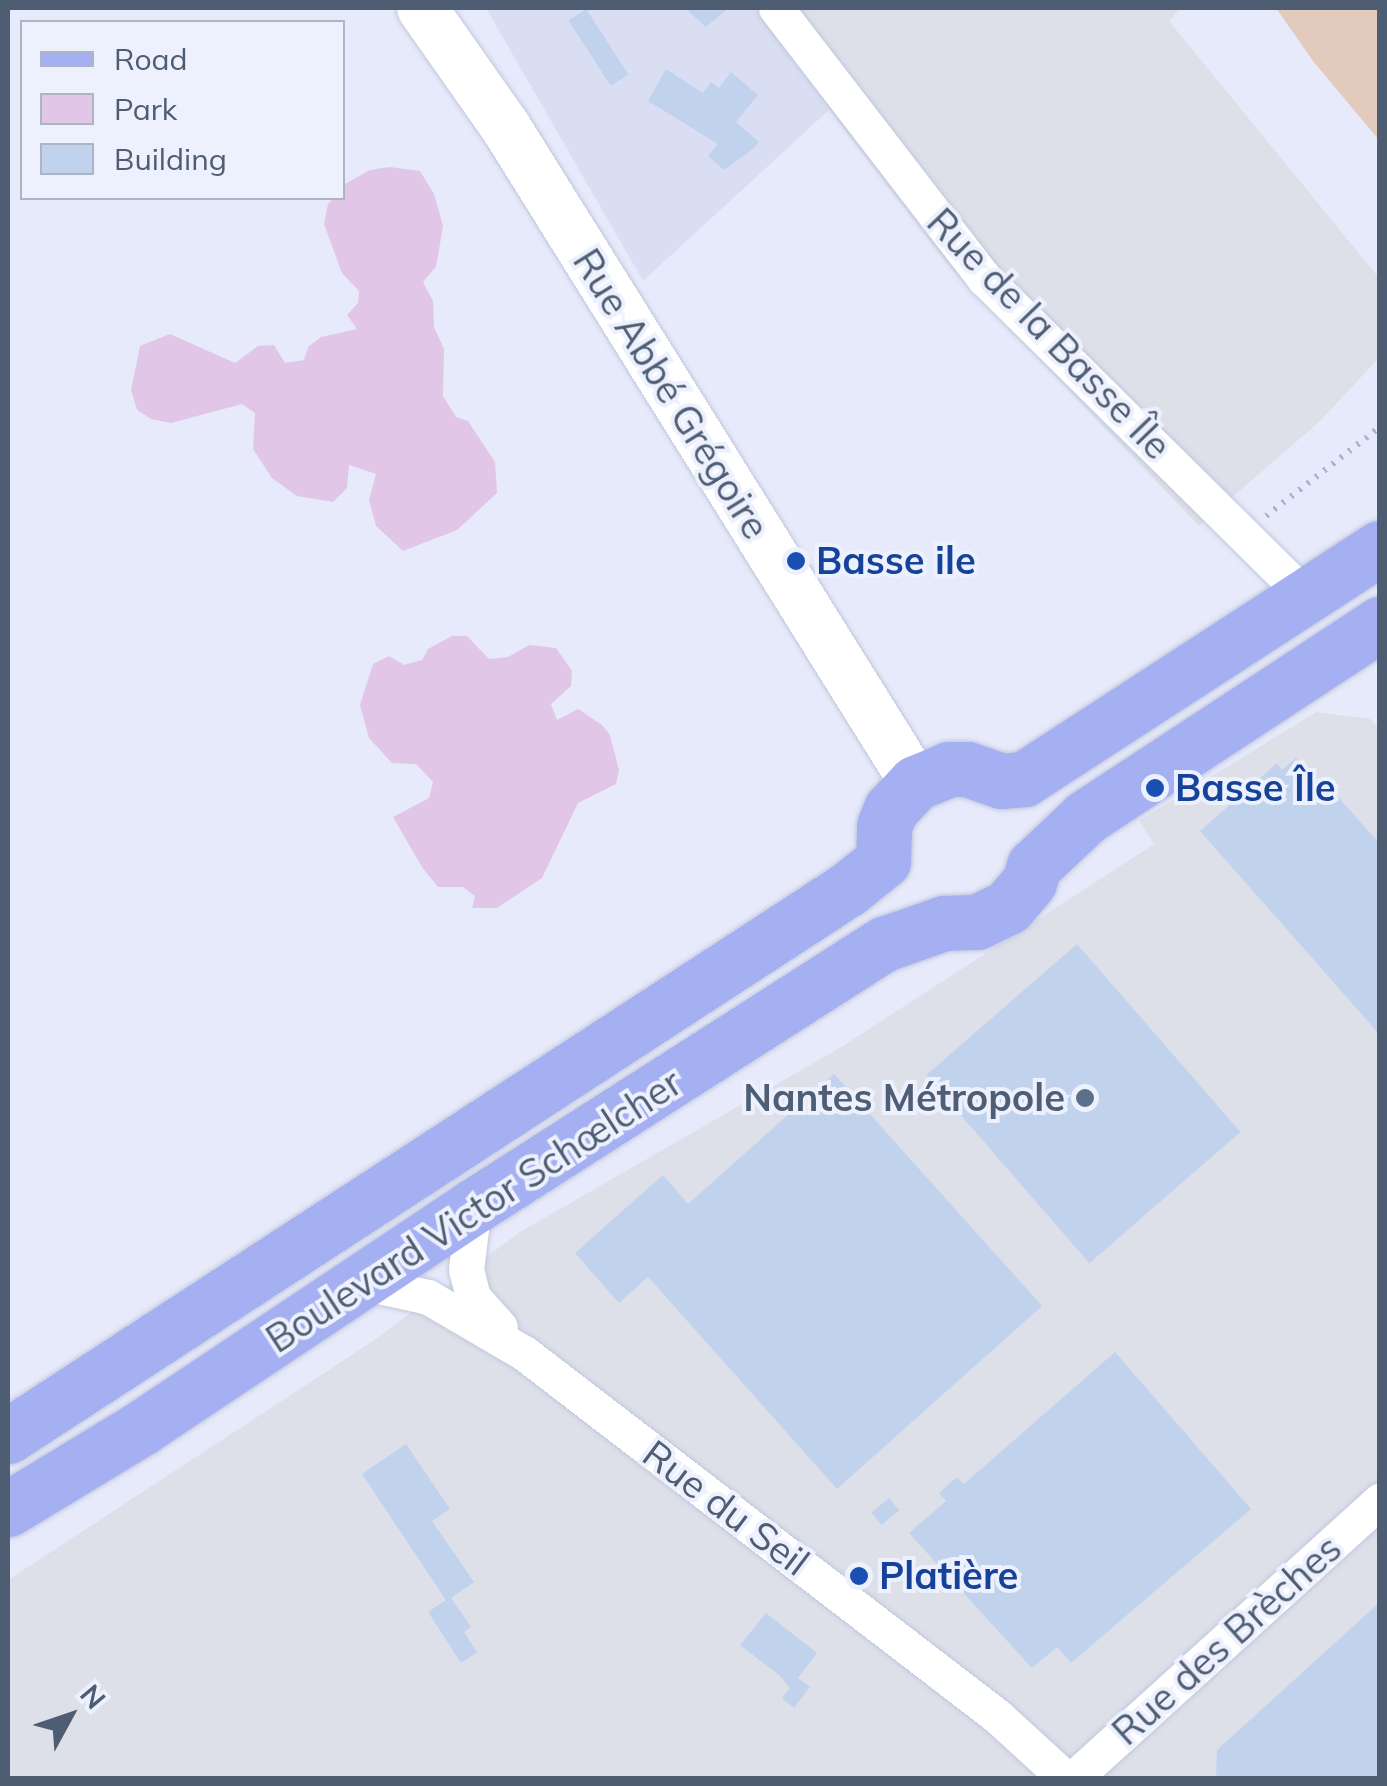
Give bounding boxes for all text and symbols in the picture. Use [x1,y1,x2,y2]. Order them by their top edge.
legend [20,20,345,200]
text: Road [114,40,188,78]
text: Park [114,90,177,128]
text: Building [114,140,227,178]
street label: Rue de la Basse Île [918,199,1180,469]
street label: Rue Abbé Grégoire [563,241,779,547]
place label: Basse ile [816,538,976,584]
marker: Basse ile [785,550,807,572]
place label: Basse Île [1175,765,1336,811]
marker: Basse Île [1144,777,1166,799]
street label: Boulevard Victor Schœlcher [258,1060,690,1362]
place label: Nantes Métropole [743,1075,1065,1121]
marker: Nantes Métropole [1074,1087,1096,1109]
street label: Rue du Seil [634,1431,818,1585]
street label: Rue des Brèches [1103,1525,1351,1755]
place label: Platière [879,1553,1018,1599]
marker: Platière [848,1565,870,1587]
north arrow [20,1666,120,1766]
text: N [73,1677,114,1716]

